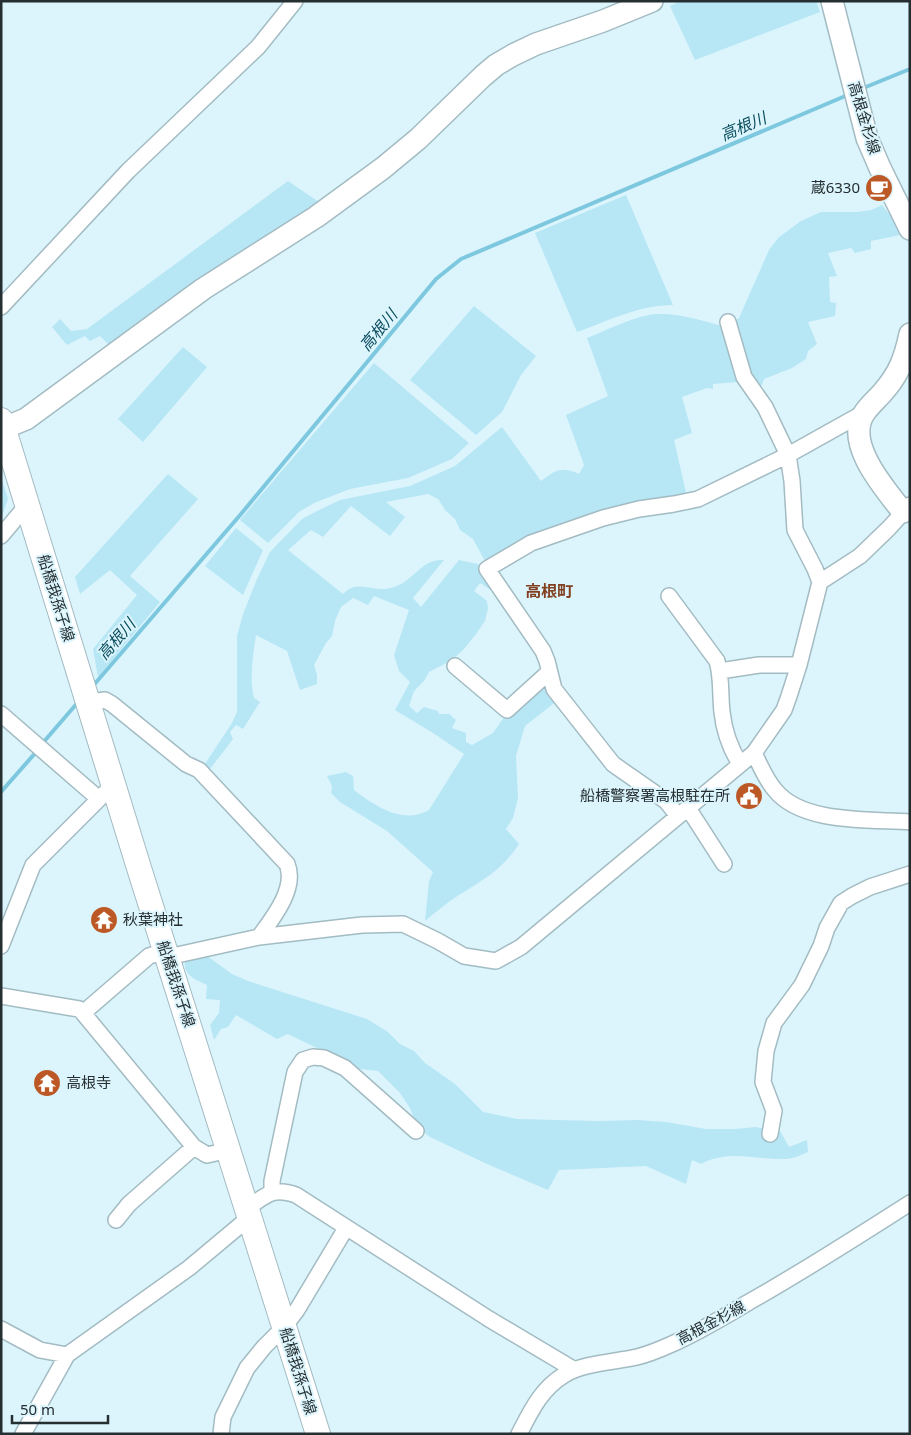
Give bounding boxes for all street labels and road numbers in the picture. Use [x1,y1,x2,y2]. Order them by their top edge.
street label: 高根金杉線 [844,79,885,157]
street label: 船橋我孫子線 [34,552,80,644]
street label: 船橋我孫子線 [154,938,200,1030]
street label: 高根金杉線 [673,1296,748,1349]
street label: 船橋我孫子線 [276,1325,322,1417]

